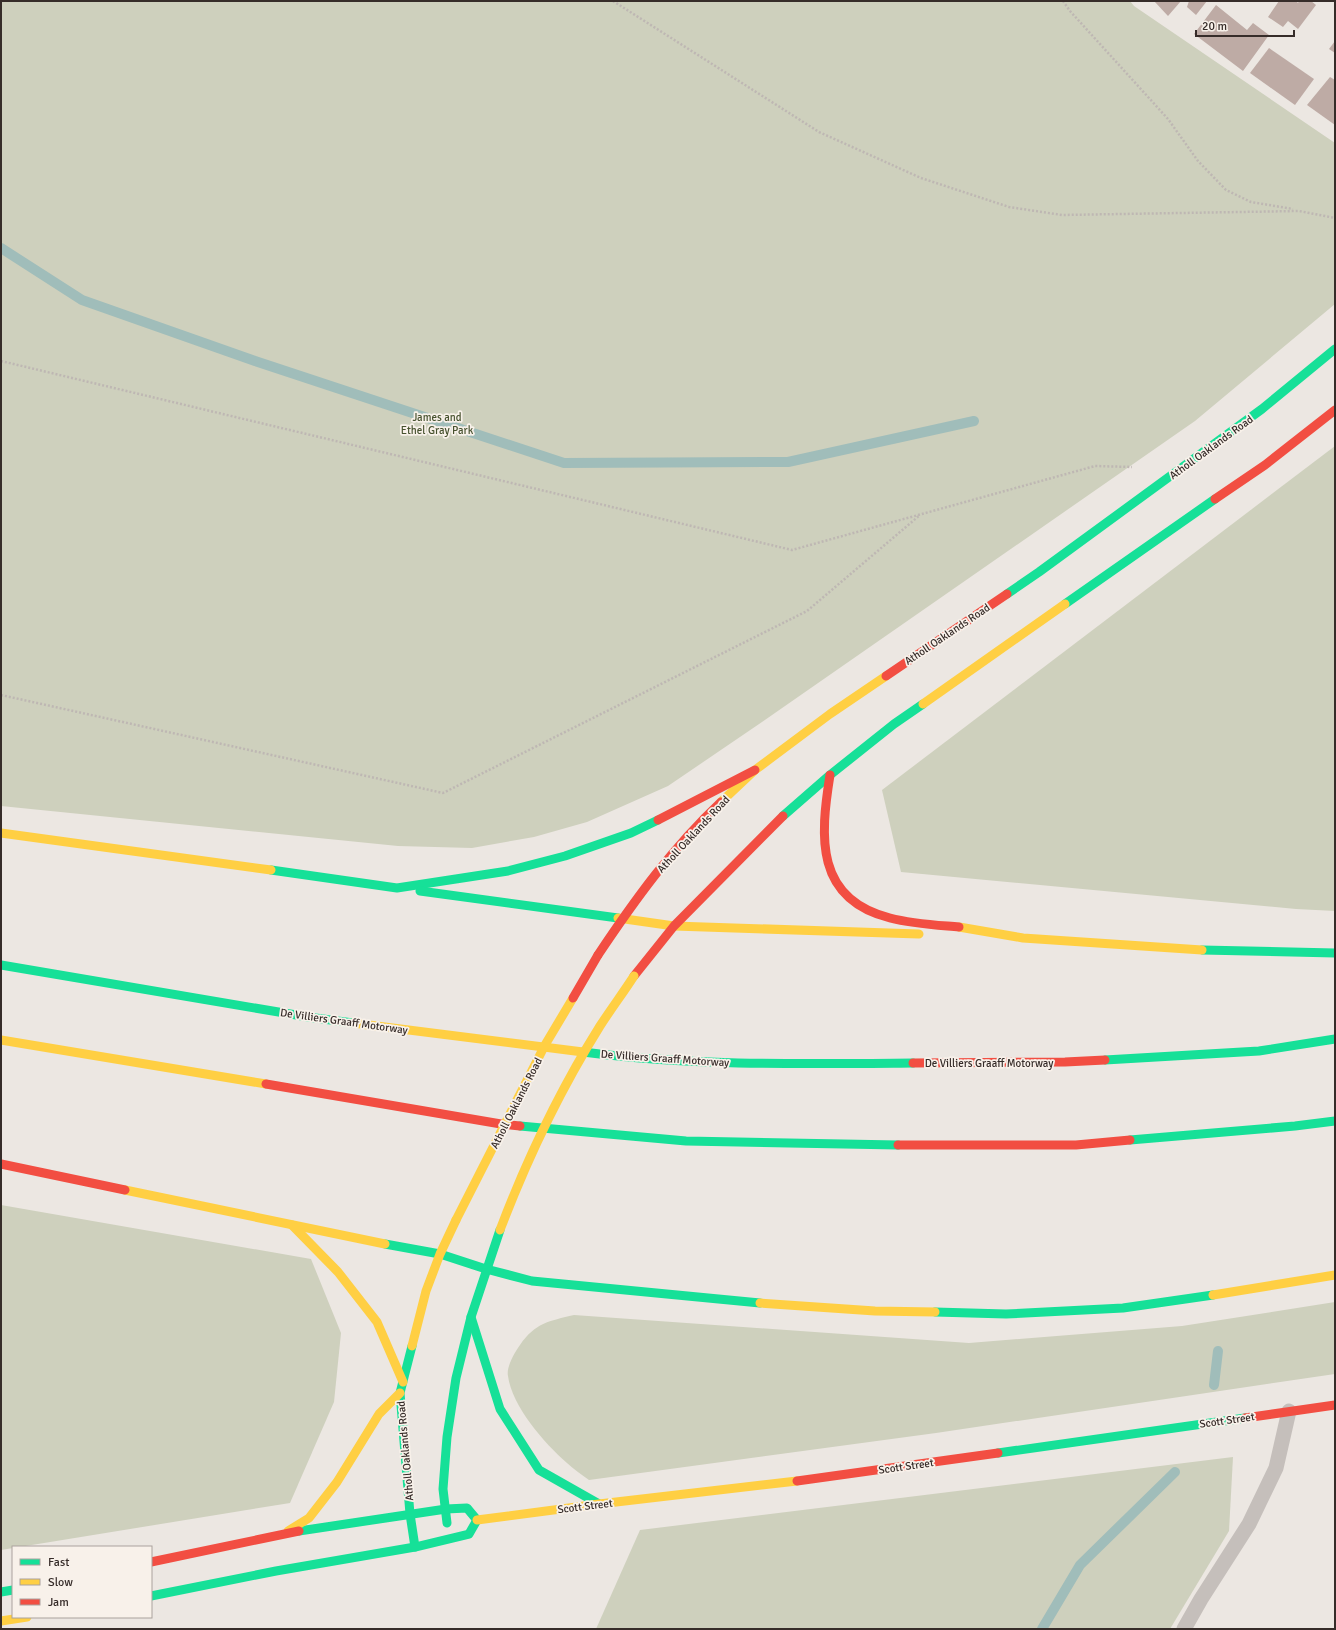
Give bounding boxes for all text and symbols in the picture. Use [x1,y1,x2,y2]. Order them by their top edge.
scale bar [1196,12,1294,38]
text: 20 m [1202,19,1227,34]
park label: James and Ethel Gray Park [401,411,474,437]
street label: Atholl Oaklands Road [1167,413,1256,482]
street label: Atholl Oaklands Road [902,601,993,668]
street label: Atholl Oaklands Road [654,793,732,875]
street label: De Villiers Graaff Motorway [279,1006,409,1037]
street label: De Villiers Graaff Motorway [600,1048,730,1070]
street label: Atholl Oaklands Road [488,1055,545,1151]
street label: De Villiers Graaff Motorway [925,1057,1054,1070]
street label: Atholl Oaklands Road [395,1400,416,1501]
street label: Scott Street [1199,1410,1256,1431]
street label: Scott Street [878,1456,935,1477]
street label: Scott Street [557,1497,614,1516]
legend [12,1546,152,1618]
text: Fast [48,1555,69,1570]
text: Slow [48,1575,73,1590]
text: Jam [48,1595,69,1610]

